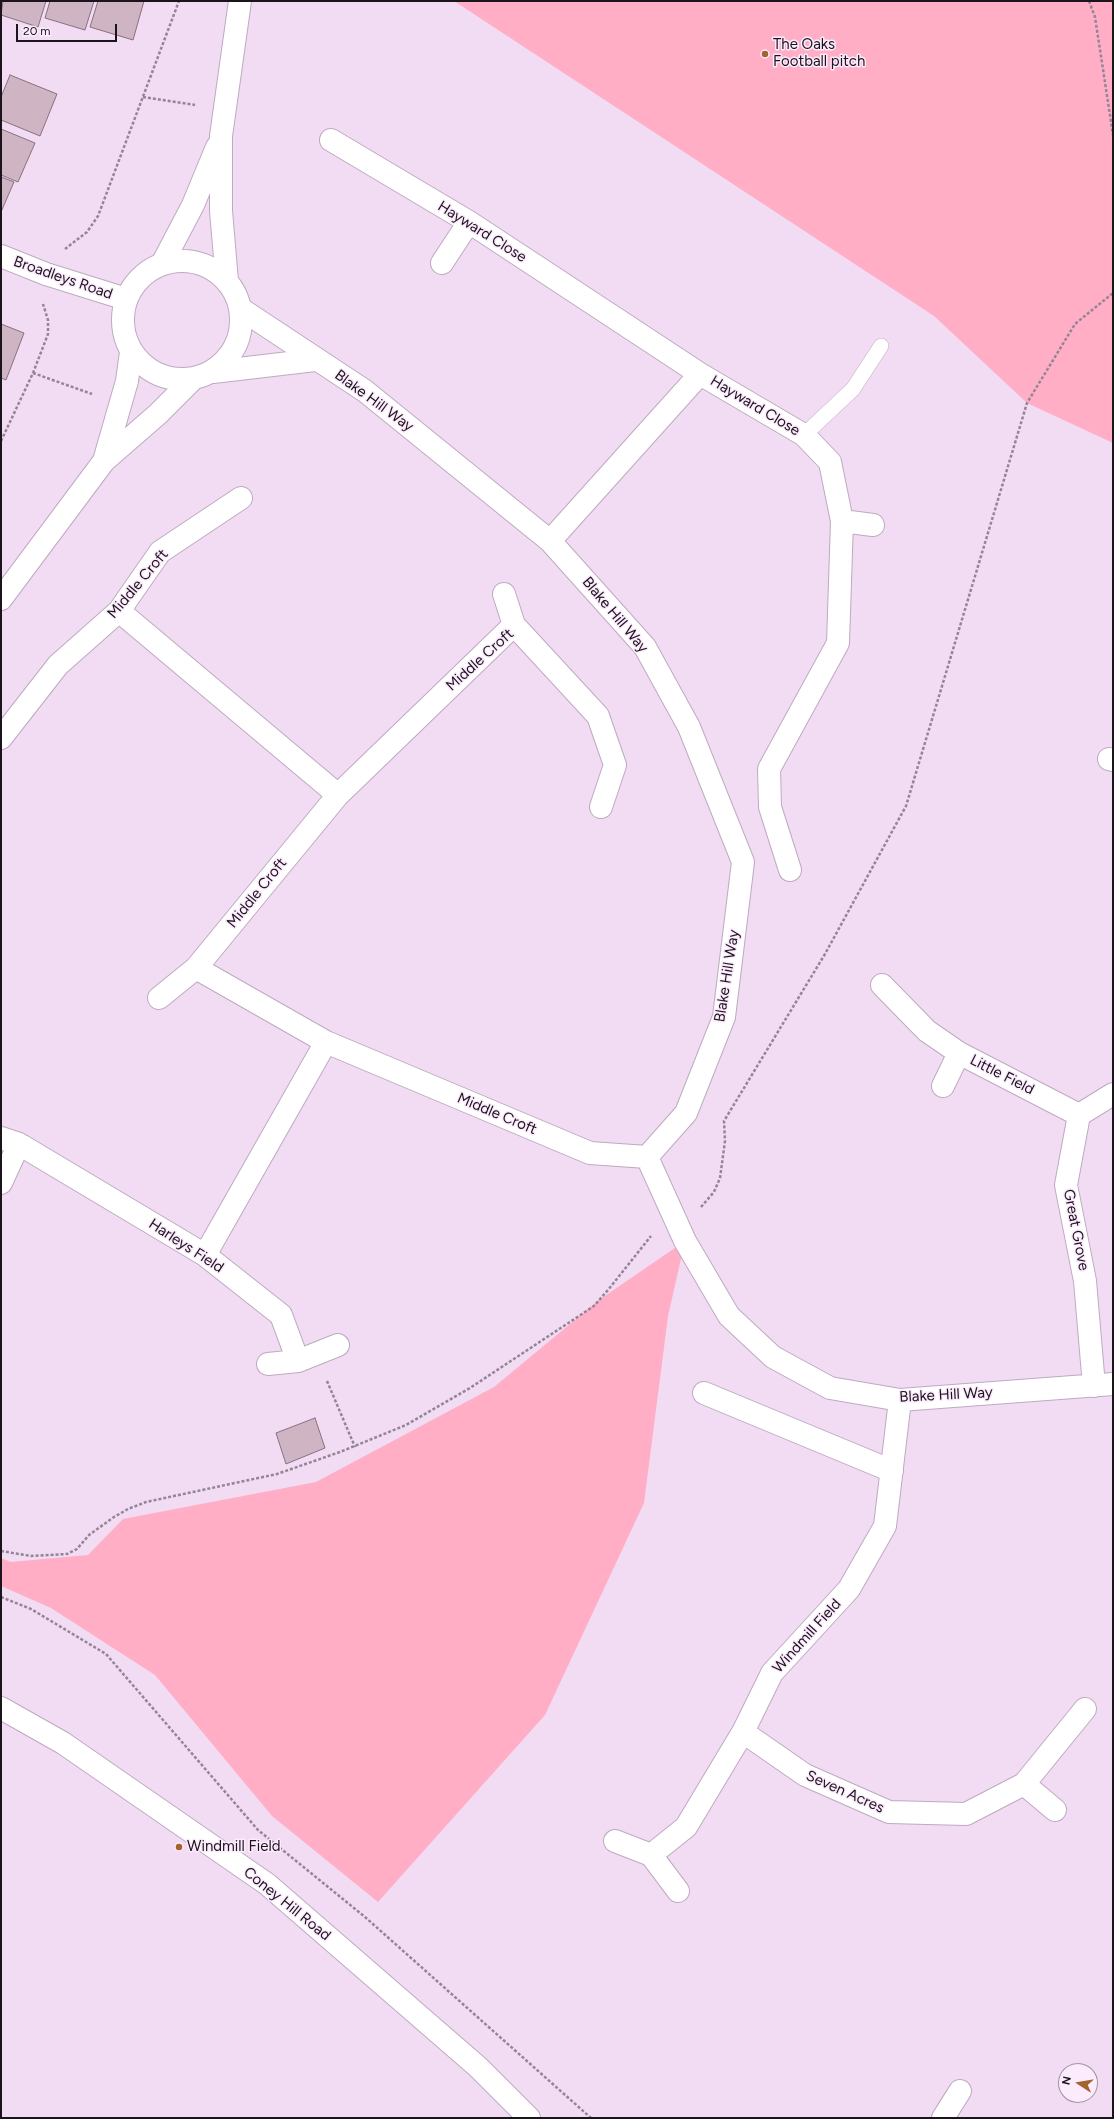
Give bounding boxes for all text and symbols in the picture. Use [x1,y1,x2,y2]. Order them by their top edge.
scale bar [18,16,119,42]
text: 20 m [23,24,51,38]
place label: The Oaks Football pitch [773,36,865,71]
marker: The Oaks Football pitch [760,49,770,59]
street label: Hayward Close [434,197,530,267]
street label: Broadleys Road [11,253,115,303]
street label: Blake Hill Way [331,366,417,436]
street label: Hayward Close [707,372,803,440]
street label: Middle Croft [104,546,172,622]
street label: Blake Hill Way [578,573,652,657]
street label: Middle Croft [442,625,518,695]
street label: Middle Croft [223,854,291,932]
street label: Blake Hill Way [711,928,743,1024]
street label: Little Field [967,1051,1037,1099]
street label: Middle Croft [454,1089,540,1139]
street label: Great Grove [1059,1188,1093,1272]
street label: Harleys Field [145,1215,227,1277]
street label: Blake Hill Way [899,1384,993,1406]
street label: Windmill Field [769,1595,845,1677]
street label: Seven Acres [803,1767,887,1817]
place label: Windmill Field [187,1838,280,1856]
marker: Windmill Field [174,1842,184,1852]
street label: Coney Hill Road [240,1863,334,1945]
north arrow [1058,2063,1098,2103]
text: N [1060,2075,1074,2086]

